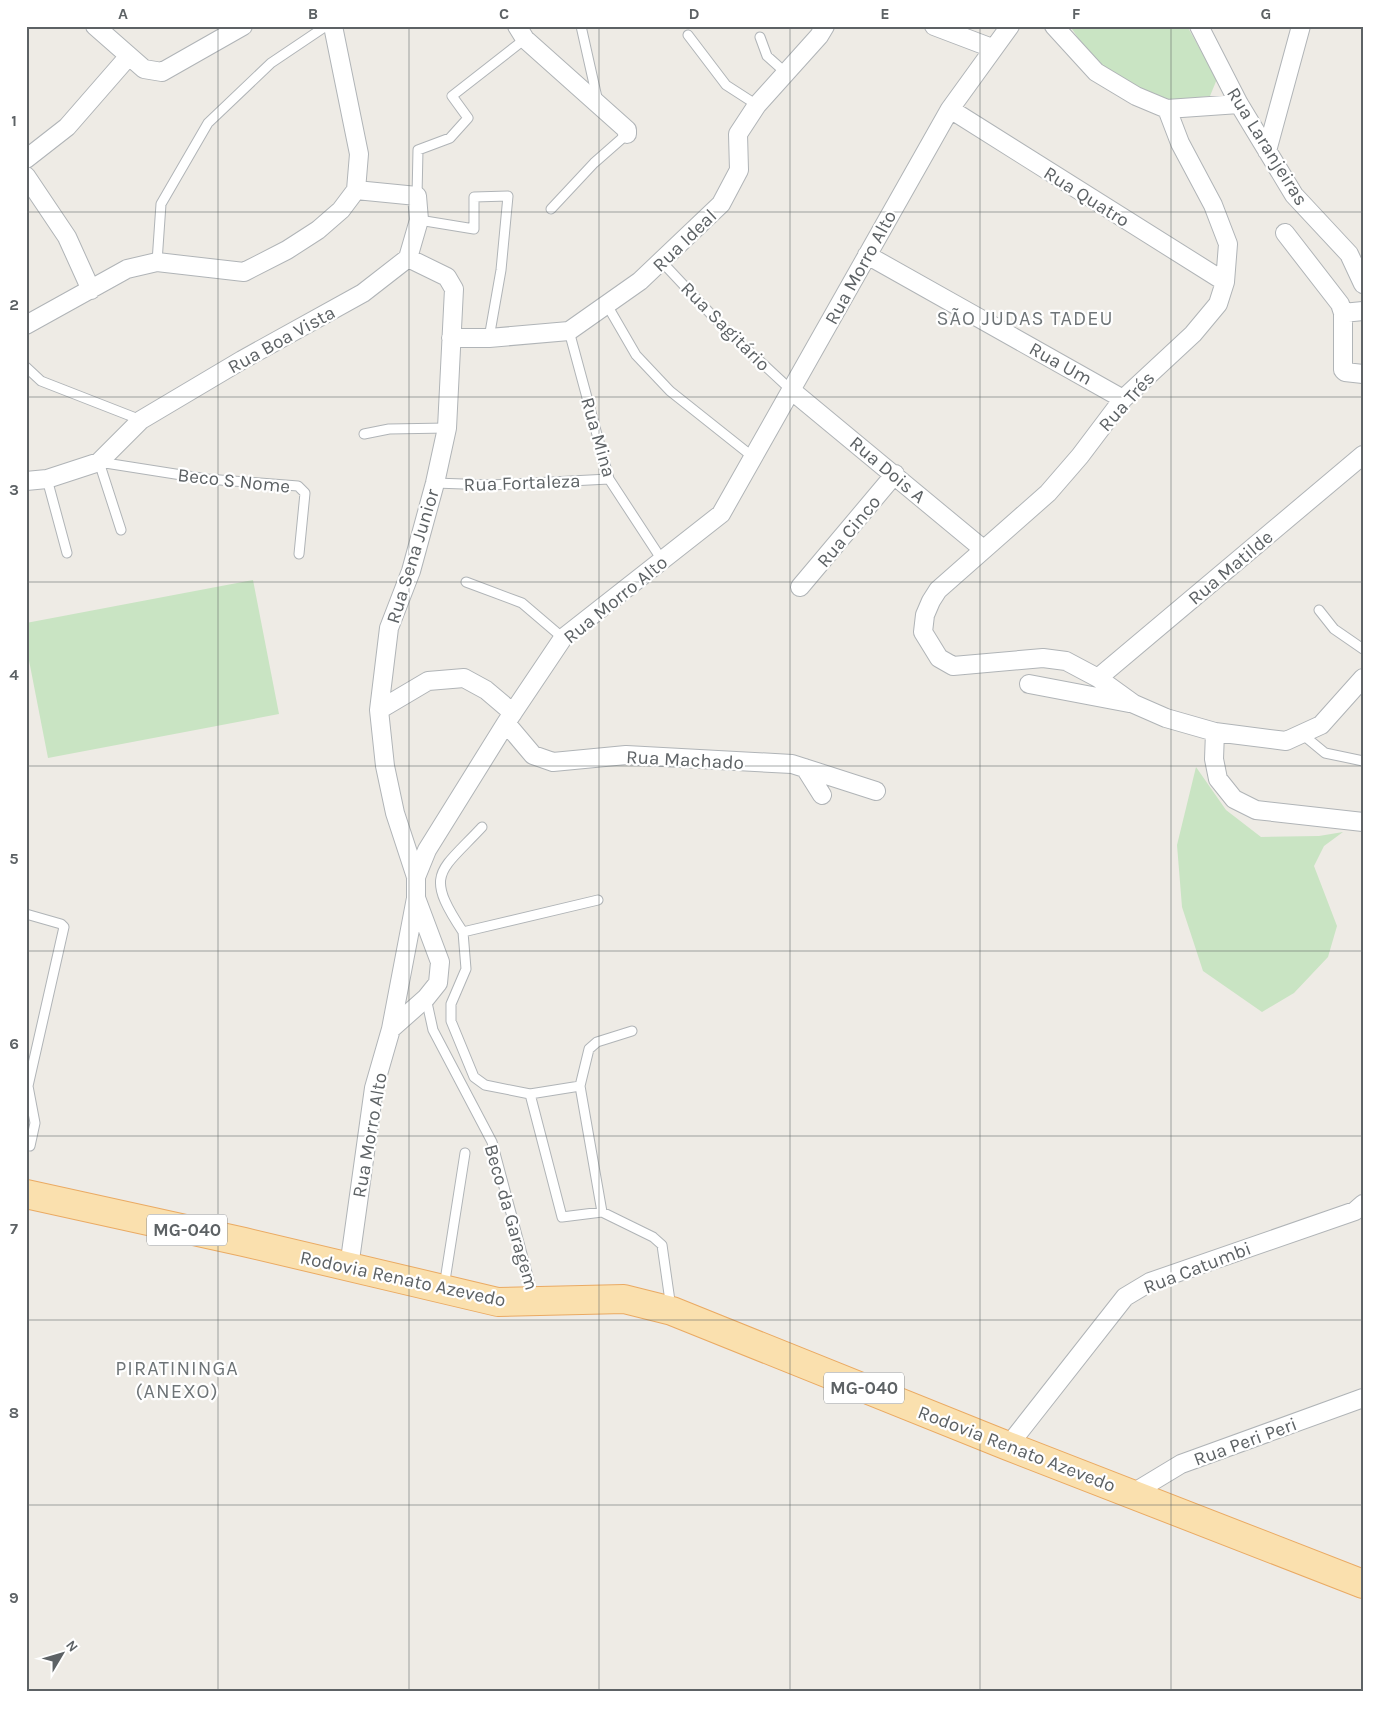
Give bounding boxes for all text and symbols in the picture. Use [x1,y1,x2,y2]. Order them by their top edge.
text: A [118,4,128,23]
text: B [308,4,318,23]
text: C [499,4,509,23]
text: D [689,4,700,23]
text: E [880,4,890,23]
text: F [1072,4,1081,23]
text: G [1261,4,1271,23]
street label: Rua Laranjeiras [1222,83,1312,210]
text: 1 [11,111,17,130]
street label: Rua Quatro [1040,162,1133,232]
street label: Rua Ideal [648,205,721,276]
street label: Rua Morro Alto [820,207,901,328]
street label: Rua Sagitário [676,278,774,376]
text: 2 [9,295,19,314]
street label: Rua Boa Vista [224,301,339,378]
district label: SÃO JUDAS TADEU [936,307,1114,330]
street label: Rua Um [1025,338,1096,390]
street label: Rua Trés [1094,367,1159,436]
street label: Rua Mina [576,395,620,480]
street label: Rua Dois A [845,432,930,508]
street label: Beco S Nome [176,464,291,498]
street label: Rua Fortaleza [463,470,581,496]
text: 3 [9,480,19,499]
street label: Rua Sena Junior [382,486,444,626]
street label: Rua Cinco [812,491,885,572]
street label: Rua Matilde [1184,526,1277,610]
street label: Rua Morro Alto [559,551,672,648]
text: 4 [9,665,19,684]
street label: Rua Machado [625,746,744,774]
text: 5 [9,849,19,868]
text: 6 [9,1034,19,1053]
street label: Rua Morro Alto [348,1071,392,1200]
street label: Beco da Garagem [480,1142,542,1293]
road number: MG-040 [147,1214,227,1246]
text: 7 [10,1219,18,1238]
street label: Rua Catumbi [1140,1237,1254,1299]
street label: Rodovia Renato Azevedo [298,1246,508,1312]
district label: PIRATININGA (ANEXO) [115,1357,239,1403]
road number: MG-040 [824,1372,904,1404]
street label: Rodovia Renato Azevedo [915,1401,1119,1497]
text: 8 [9,1403,19,1422]
street label: Rua Peri Peri [1191,1413,1300,1471]
text: 9 [9,1588,19,1607]
north arrow [38,1630,88,1680]
text: N [62,1637,82,1655]

